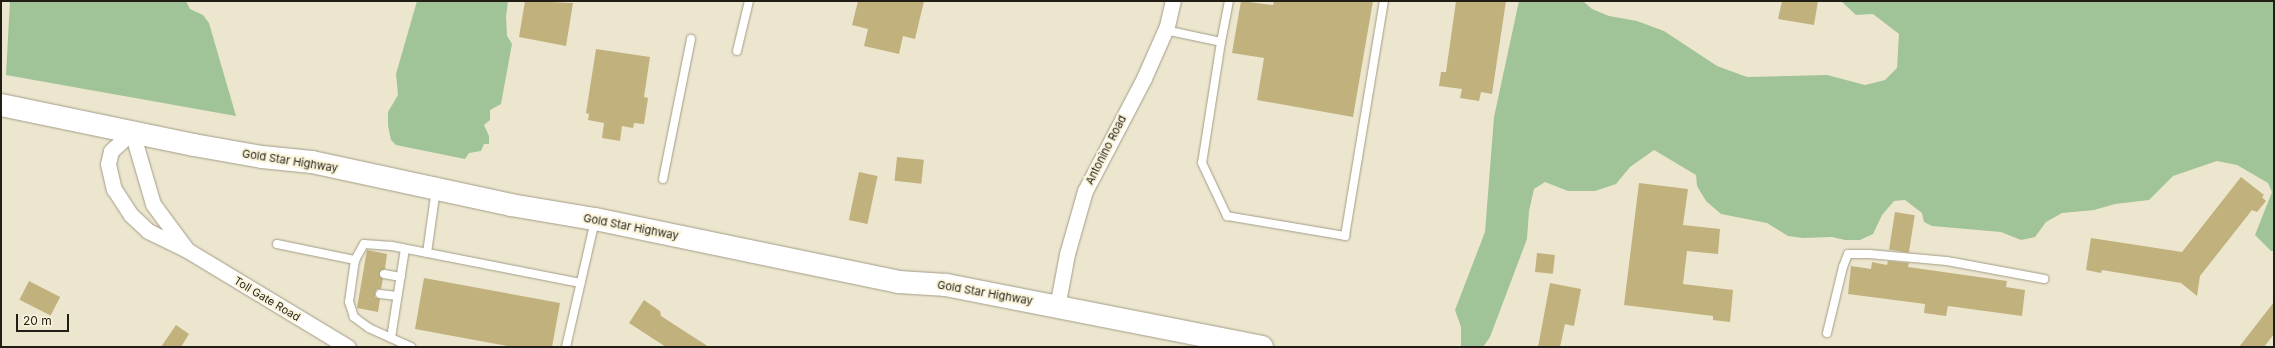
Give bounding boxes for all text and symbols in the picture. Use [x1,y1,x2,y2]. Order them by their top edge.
street label: Antonino Road [1083,113,1129,187]
street label: Gold Star Highway [241,147,339,175]
street label: Gold Star Highway [582,211,680,243]
street label: Toll Gate Road [231,274,303,324]
street label: Gold Star Highway [936,278,1034,308]
scale bar [18,306,71,332]
text: 20 m [23,313,52,328]

